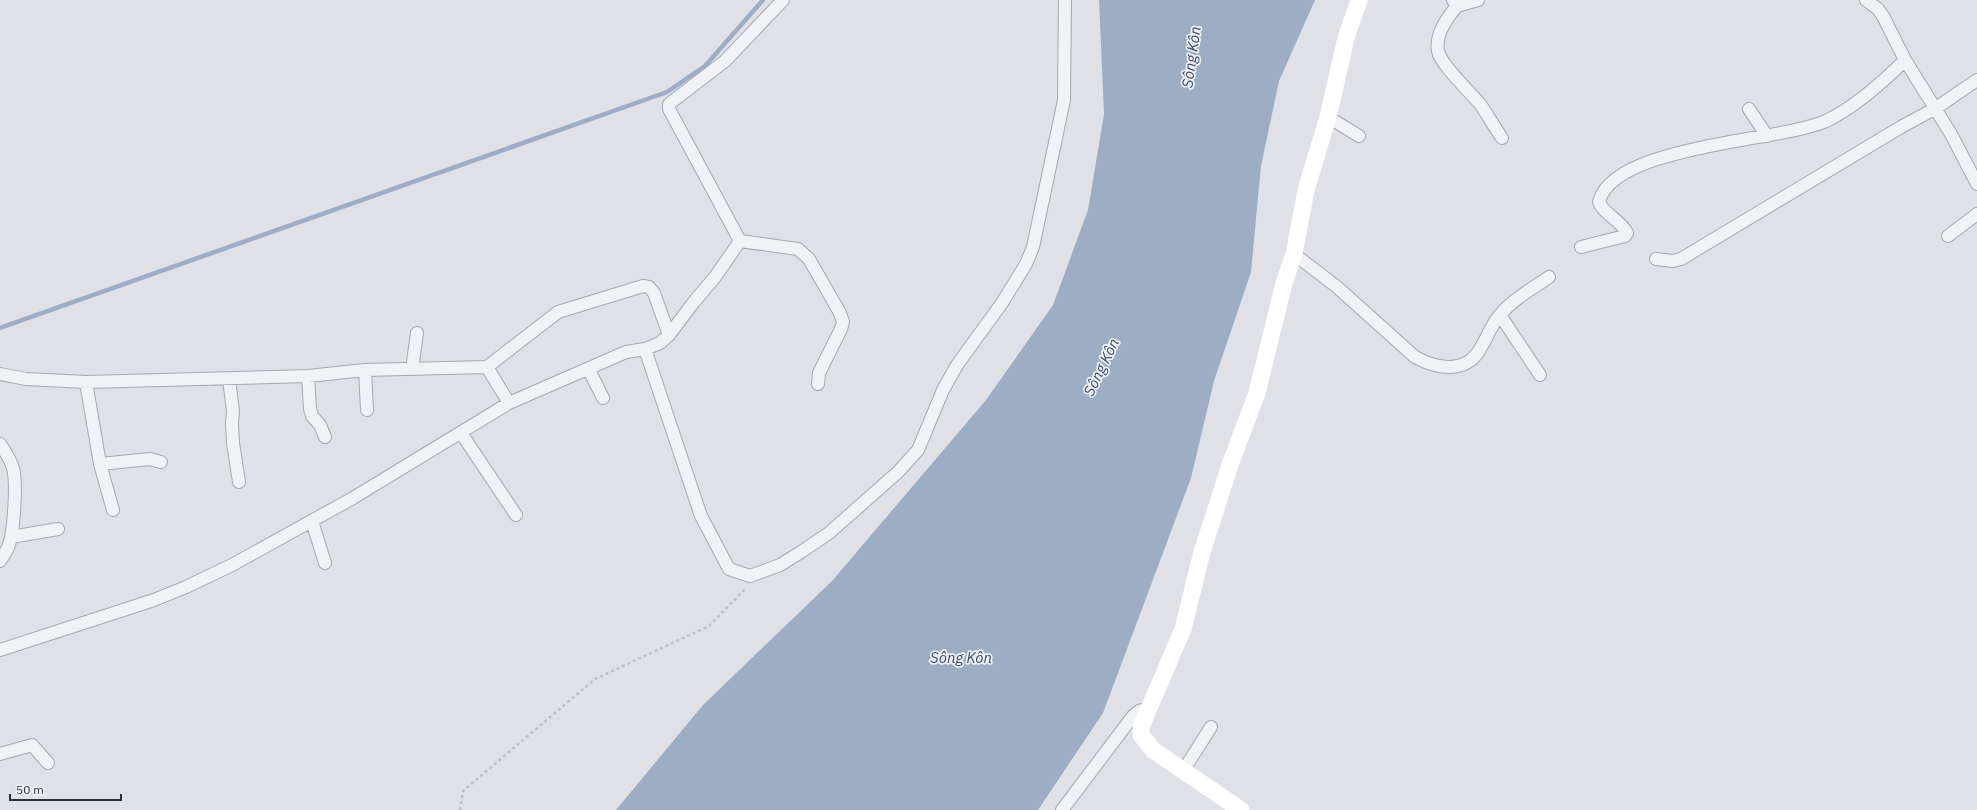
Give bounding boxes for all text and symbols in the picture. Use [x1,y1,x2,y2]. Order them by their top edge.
water label: Sông Kôn [1177,25,1205,89]
water label: Sông Kôn [1079,335,1123,399]
water label: Sông Kôn [930,648,992,667]
scale bar [10,776,121,802]
text: 50 m [16,782,44,797]

